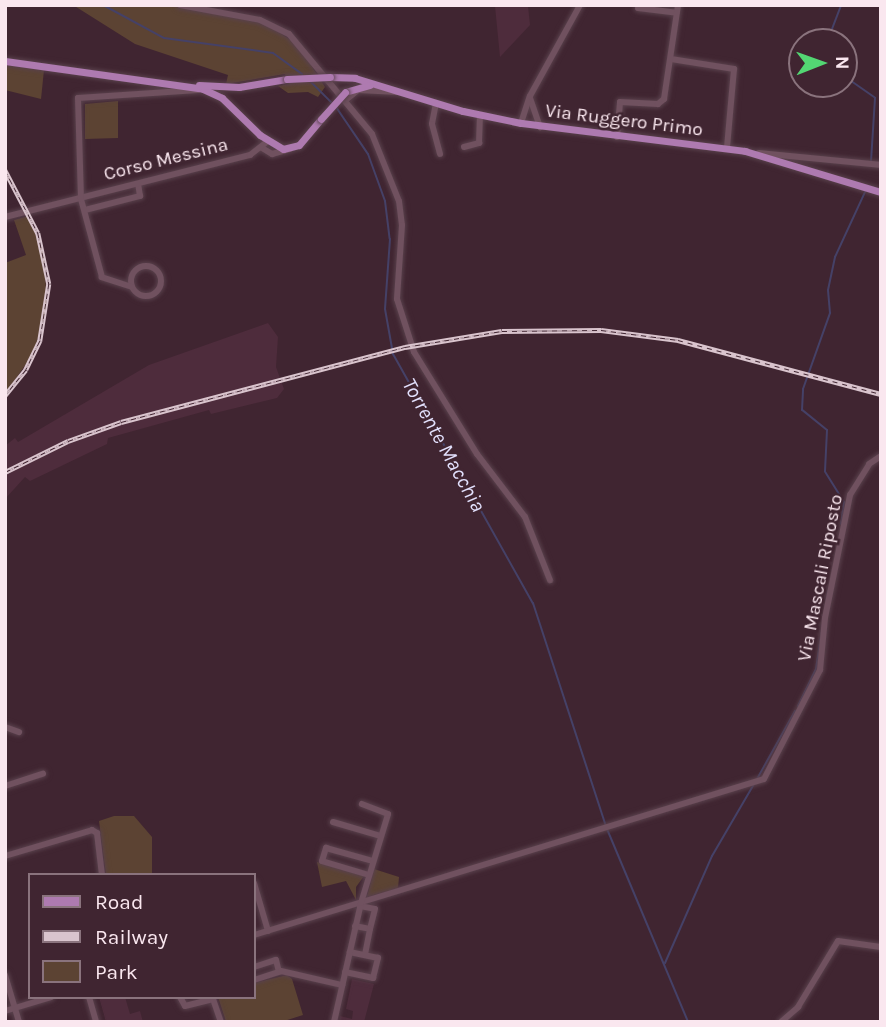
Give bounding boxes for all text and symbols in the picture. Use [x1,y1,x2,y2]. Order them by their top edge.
north arrow [788,28,858,98]
text: N [831,56,853,70]
street label: Via Ruggero Primo [544,100,704,142]
street label: Corso Messina [102,134,230,186]
water label: Torrente Macchia [397,374,491,516]
street label: Via Mascali Riposto [794,492,848,664]
legend [28,873,256,999]
text: Road [95,890,143,914]
text: Railway [95,925,168,949]
text: Park [95,960,138,984]

